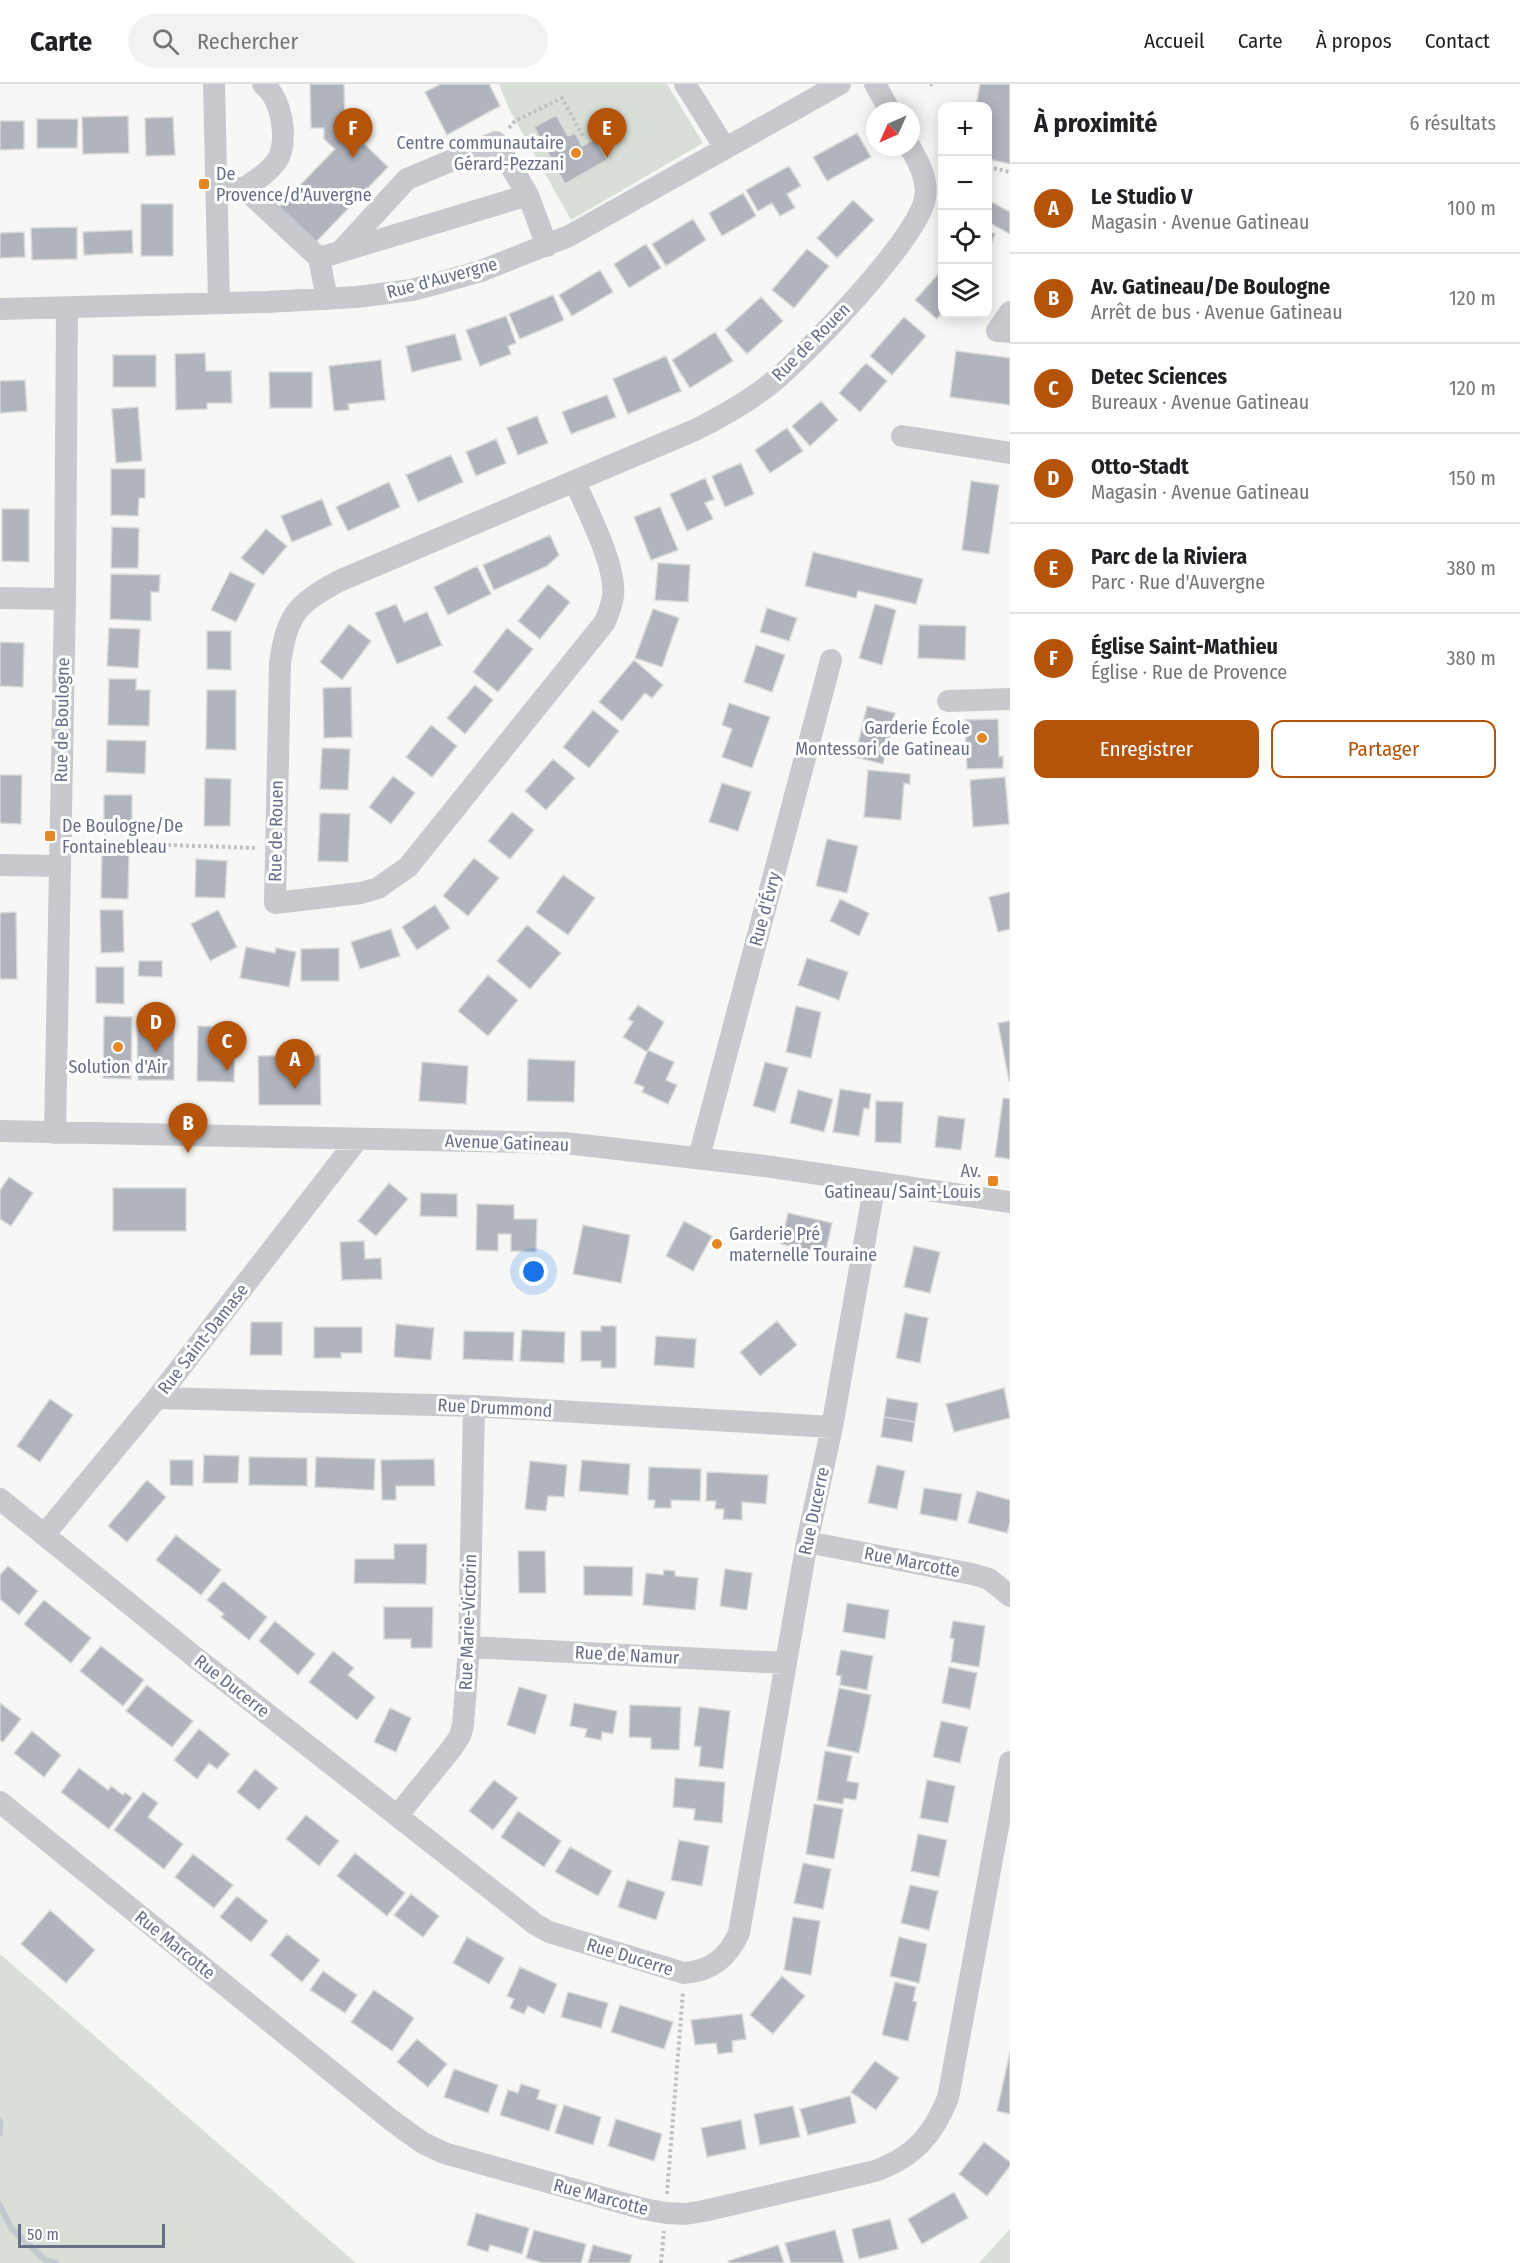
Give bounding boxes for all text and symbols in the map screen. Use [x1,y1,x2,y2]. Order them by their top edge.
search box [128,14,548,68]
text: Carte [30,25,92,58]
icon: search [149,25,182,58]
text: Rechercher [197,28,298,55]
text: Accueil [1144,28,1205,54]
text: Carte [1238,28,1283,54]
text: À propos [1316,28,1392,54]
text: Contact [1425,28,1490,54]
north arrow [866,102,920,156]
map controls [938,102,992,318]
button: + [938,102,992,156]
text: À proximité [1034,108,1157,139]
pin: F [334,109,372,158]
pin: E [588,109,626,158]
text: 6 résultats [1410,111,1496,135]
place label: Centre communautaire Gérard-Pezzani [397,132,564,175]
marker: Centre communautaire Gérard-Pezzani [569,146,583,160]
button: − [938,156,992,210]
place label: De Provence/d'Auvergne [216,163,372,206]
marker: De Provence/d'Auvergne [197,177,211,191]
text: Le Studio V [1091,183,1193,210]
text: A [1048,196,1059,220]
text: 100 m [1447,196,1496,220]
button: locate [938,210,992,264]
text: Magasin · Avenue Gatineau [1091,210,1309,234]
street label: Rue d'Auvergne [384,253,500,303]
button: layers [938,264,992,318]
text: Av. Gatineau/De Boulogne [1091,273,1330,300]
text: B [1048,286,1059,310]
text: 120 m [1449,286,1496,310]
street label: Rue de Rouen [767,298,855,386]
text: Arrêt de bus · Avenue Gatineau [1091,300,1343,324]
text: Detec Sciences [1091,363,1227,390]
text: C [1048,376,1059,400]
text: 120 m [1449,376,1496,400]
text: Bureaux · Avenue Gatineau [1091,390,1309,414]
text: Otto-Stadt [1091,453,1189,480]
text: D [1048,466,1059,490]
text: 150 m [1449,466,1496,490]
text: Magasin · Avenue Gatineau [1091,480,1309,504]
text: Parc de la Riviera [1091,543,1247,570]
text: E [1049,556,1058,580]
text: 380 m [1446,556,1496,580]
text: Parc · Rue d'Auvergne [1091,570,1265,594]
text: Église Saint-Mathieu [1091,633,1278,660]
text: F [1049,646,1058,670]
text: 380 m [1446,646,1496,670]
street label: Rue de Boulogne [50,657,74,783]
text: Église · Rue de Provence [1091,660,1287,684]
place label: Garderie École Montessori de Gatineau [795,716,970,760]
button: Enregistrer [1034,720,1259,778]
button: Partager [1271,720,1496,778]
marker: Garderie École Montessori de Gatineau [975,731,989,745]
street label: Rue de Rouen [264,780,288,882]
place label: De Boulogne/De Fontainebleau [62,815,183,858]
marker: De Boulogne/De Fontainebleau [43,829,57,843]
street label: Rue d'Évry [744,869,785,949]
pin: D [136,1002,176,1052]
pin: C [208,1022,246,1071]
marker: Solution d'Air [111,1040,125,1054]
pin: A [276,1040,314,1089]
place label: Solution d'Air [68,1056,168,1078]
pin: B [168,1104,207,1153]
street label: Avenue Gatineau [444,1130,570,1156]
place label: Av. Gatineau/Saint-Louis [824,1160,981,1203]
marker: Av. Gatineau/Saint-Louis [986,1174,1000,1188]
place label: Garderie Pré maternelle Touraine [729,1223,877,1266]
marker: Garderie Pré maternelle Touraine [710,1237,724,1251]
your location [519,1257,548,1286]
street label: Rue Saint-Damase [153,1279,253,1399]
street label: Rue Drummond [437,1394,553,1422]
street label: Rue Ducerre [794,1465,834,1557]
street label: Rue Marcotte [862,1542,962,1582]
street label: Rue Marie-Victorin [455,1553,481,1691]
street label: Rue de Namur [574,1641,680,1669]
street label: Rue Ducerre [190,1650,274,1722]
street label: Rue Marcotte [130,1906,220,1984]
street label: Rue Ducerre [584,1933,676,1981]
street label: Rue Marcotte [551,2174,651,2220]
scale bar [18,2221,165,2248]
text: 50 m [27,2225,59,2244]

